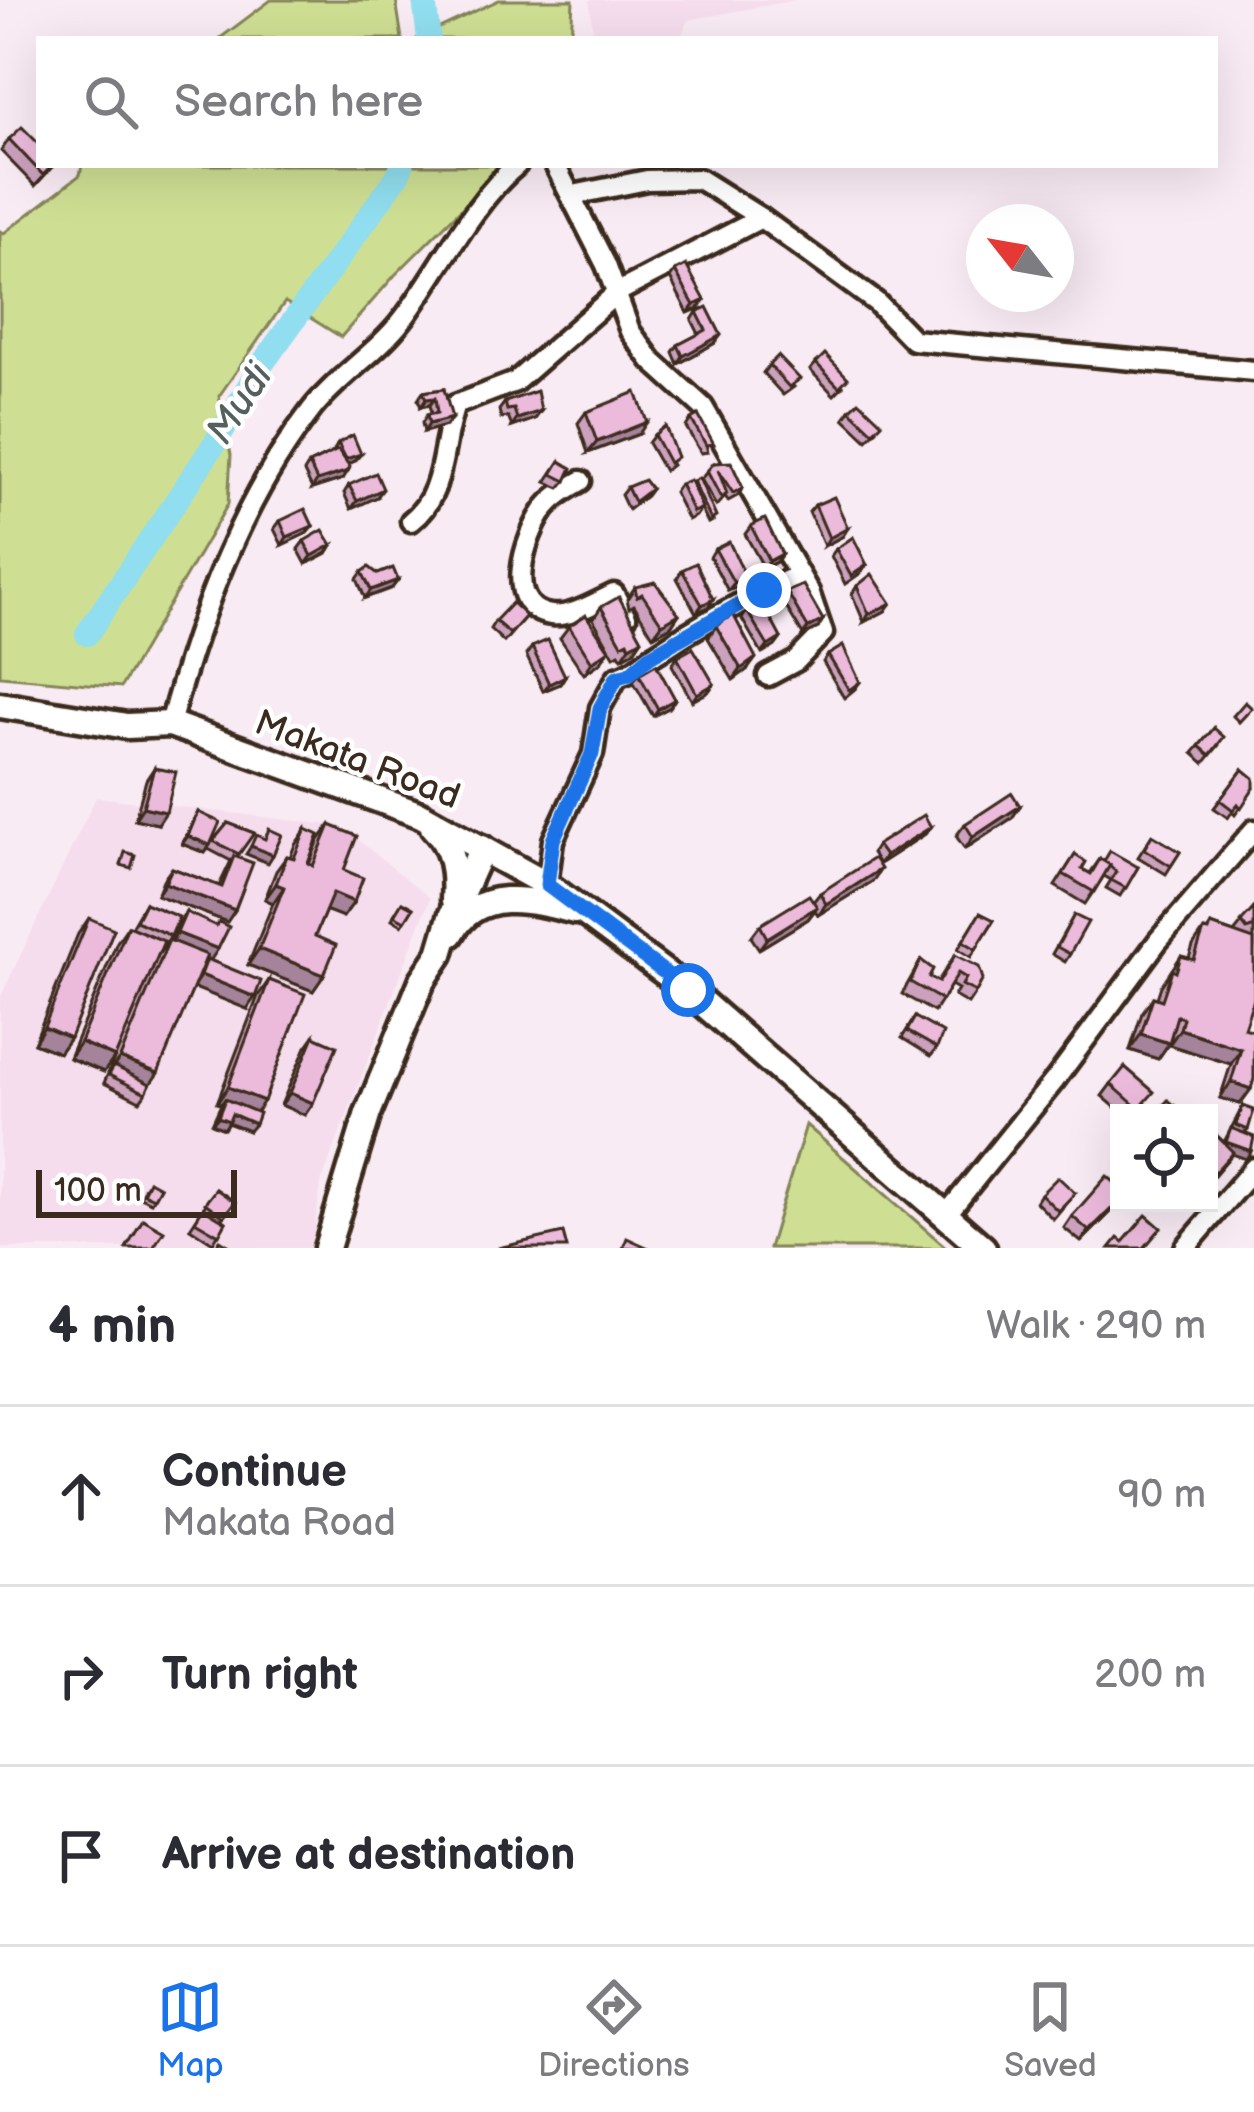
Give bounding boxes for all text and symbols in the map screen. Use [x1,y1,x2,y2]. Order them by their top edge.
search box [36,36,1218,168]
icon: search [78,69,144,135]
text: Search here [174,75,423,130]
north arrow [966,204,1074,312]
water label: Mudi [197,354,284,453]
route end [737,563,791,617]
street label: Makata Road [249,702,466,819]
route start [661,963,715,1017]
map controls [1110,1104,1218,1212]
button: locate [1110,1104,1218,1212]
scale bar [36,1164,237,1217]
text: 100 m [54,1171,142,1211]
text: 4 min [48,1296,176,1357]
text: Walk · 290 m [986,1303,1206,1350]
text: Continue [162,1445,347,1500]
icon: ahead [48,1463,114,1529]
text: 90 m [1118,1472,1206,1519]
text: Makata Road [162,1500,396,1547]
icon: right [48,1643,114,1709]
text: Turn right [162,1648,358,1703]
text: 200 m [1094,1652,1206,1699]
icon: arrive [48,1823,114,1889]
text: Arrive at destination [162,1828,575,1883]
tab: Map [157,1974,224,2086]
tab: Directions [538,1974,690,2086]
tab: Saved [1004,1974,1097,2086]

